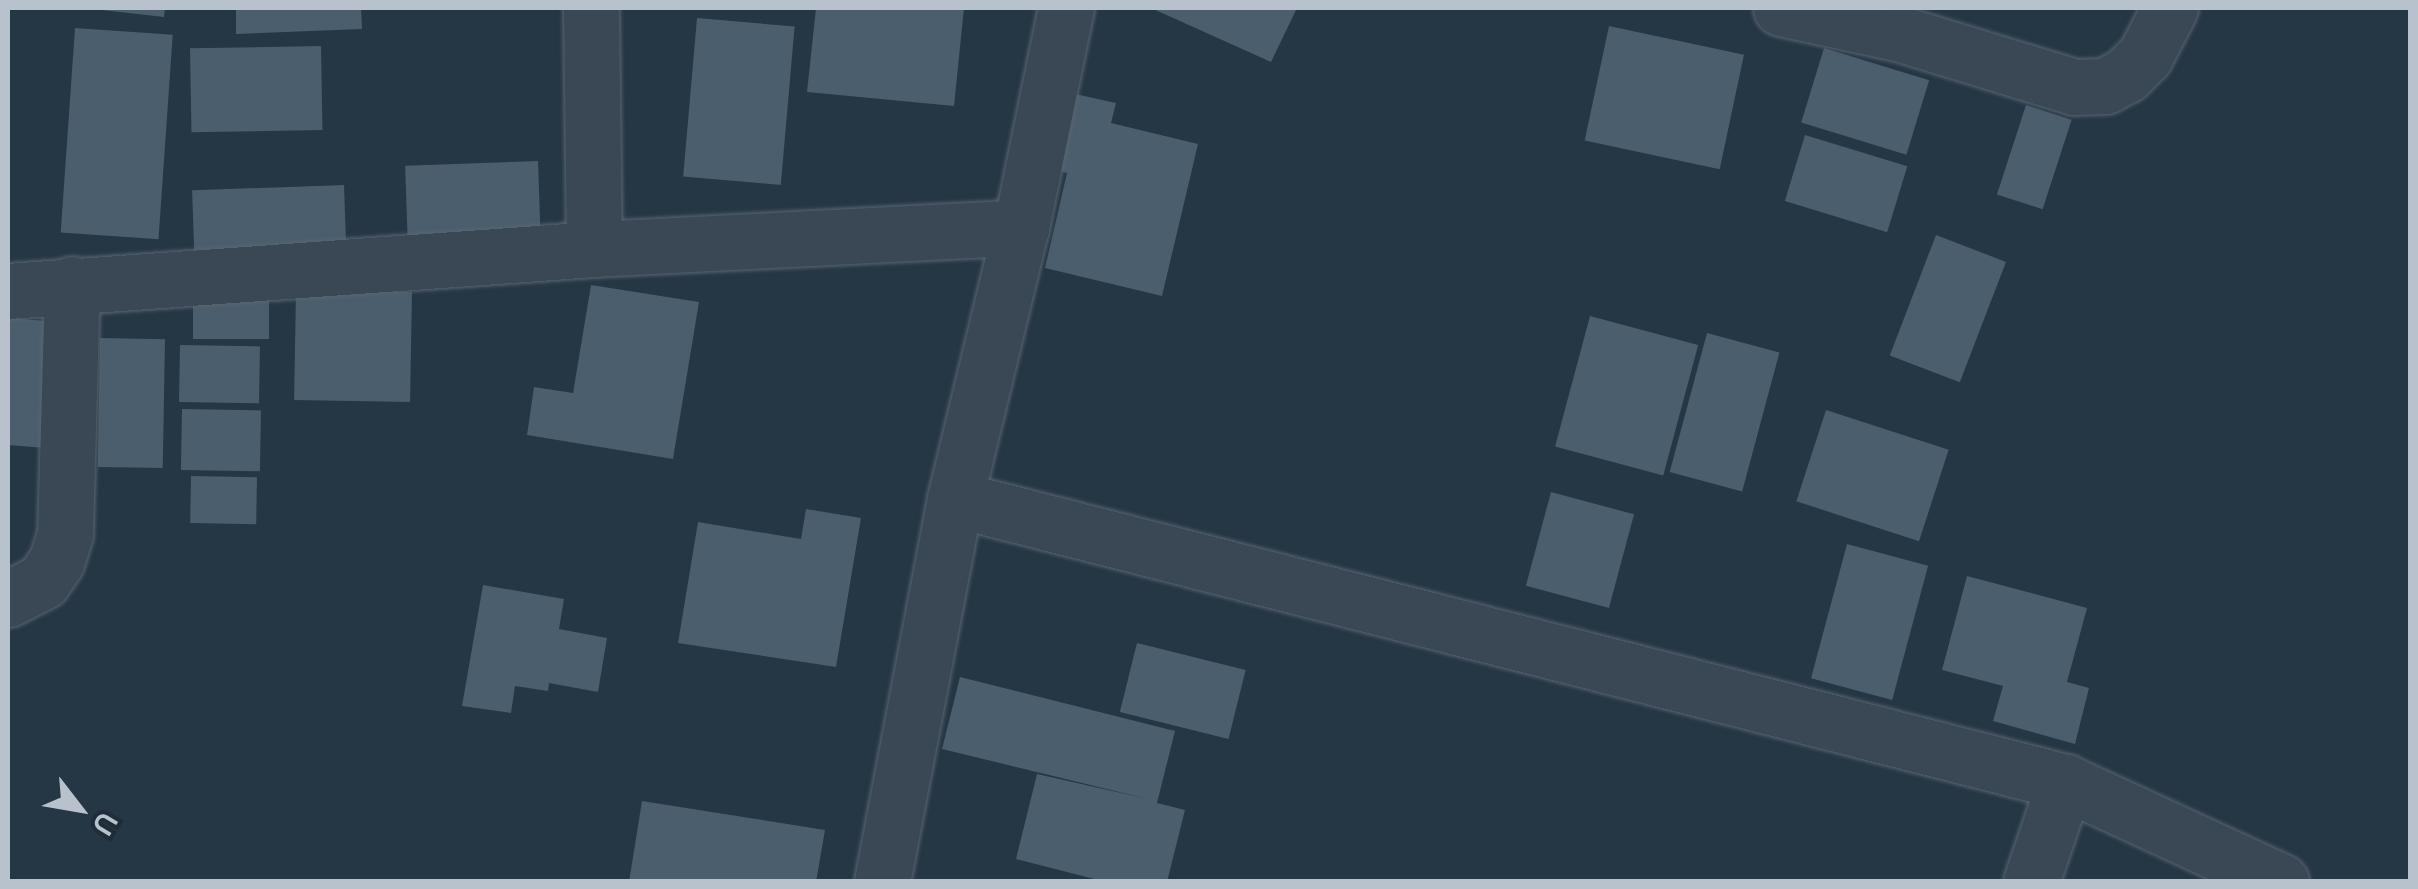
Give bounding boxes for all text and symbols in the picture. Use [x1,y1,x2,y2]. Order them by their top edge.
north arrow [30,759,130,859]
text: U [86,807,126,842]

